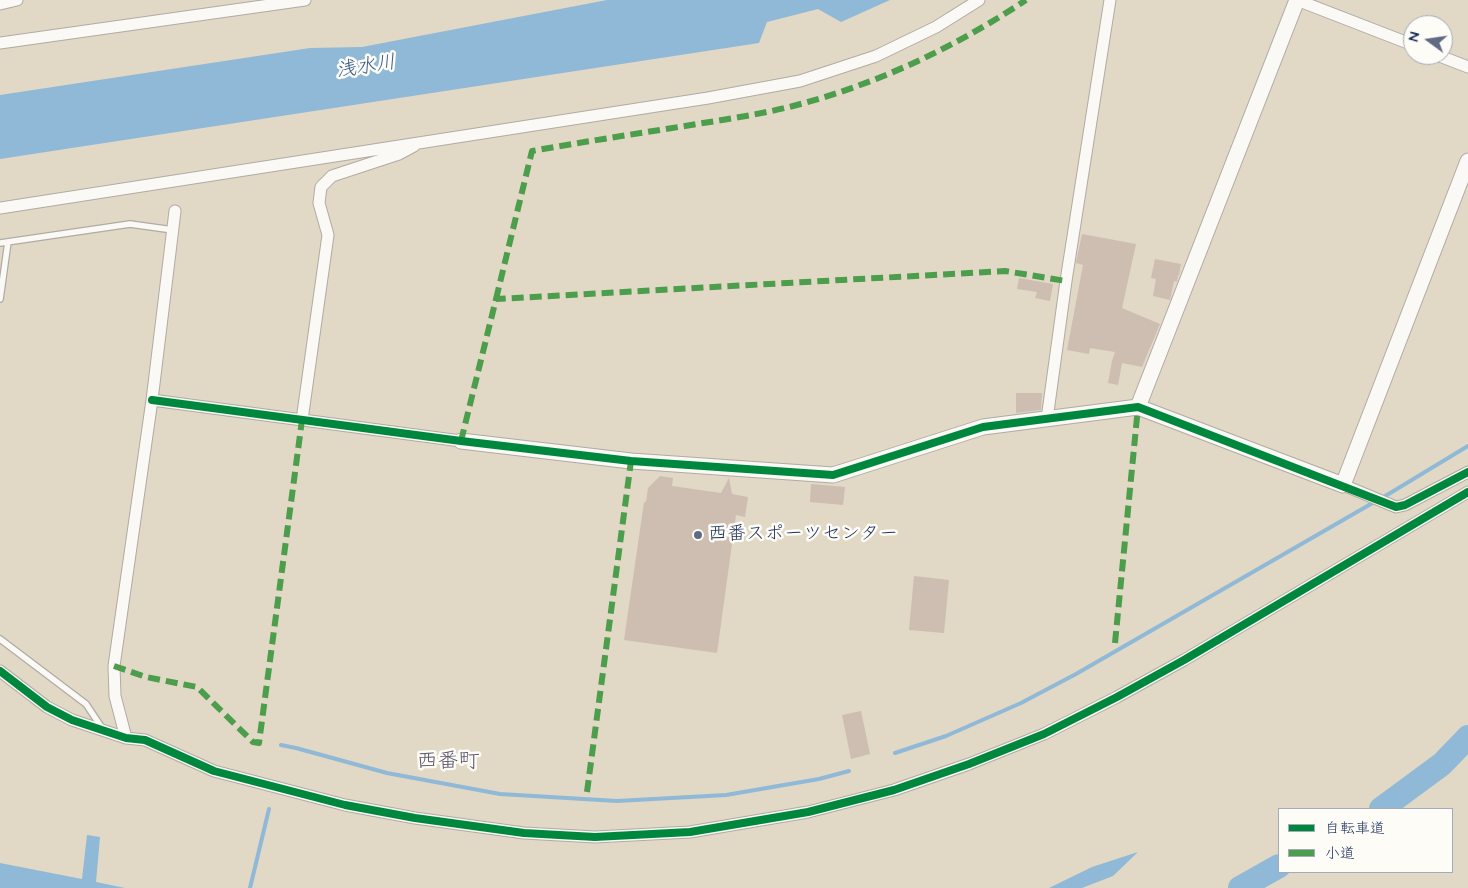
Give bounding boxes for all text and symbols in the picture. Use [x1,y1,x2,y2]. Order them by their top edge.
north arrow [1403,15,1453,65]
text: N [1404,30,1425,43]
water label: 浅水川 [334,51,398,85]
place label: 西番スポーツセンター [708,524,898,546]
marker: 西番スポーツセンター [692,529,704,541]
district label: 西番町 [417,750,479,776]
legend [1278,808,1453,873]
text: 自転車道 [1325,818,1385,839]
text: 小道 [1325,843,1355,864]

